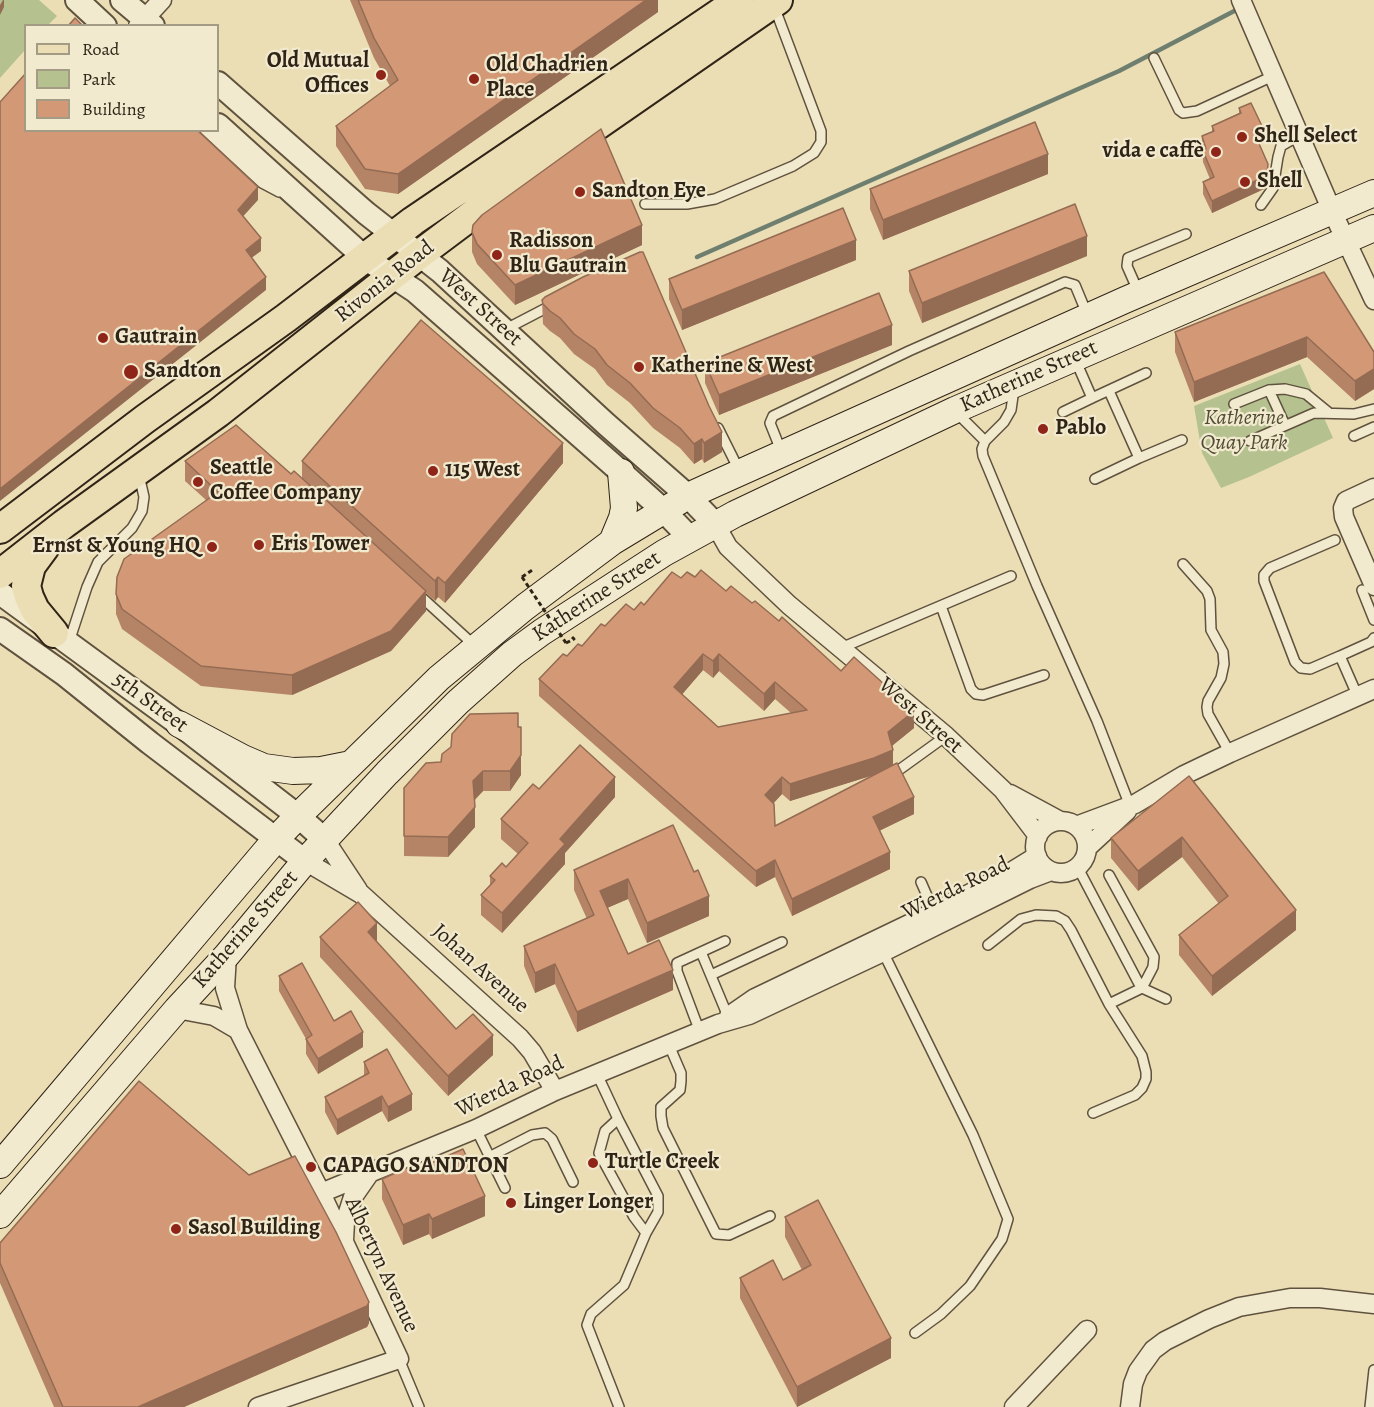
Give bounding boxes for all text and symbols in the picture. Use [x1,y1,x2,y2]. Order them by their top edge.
legend [24,24,219,132]
text: Road [82,37,119,61]
place label: Old Mutual Offices [267,49,369,100]
place label: Old Chadrien Place [486,53,608,104]
text: Park [82,67,116,91]
marker: Old Mutual Offices [374,68,388,82]
marker: Old Chadrien Place [467,72,481,86]
text: Building [82,97,146,121]
place label: Shell Select [1254,124,1357,150]
marker: Shell Select [1235,130,1249,144]
place label: vida e caffè [1103,139,1204,165]
marker: vida e caffè [1209,145,1223,159]
place label: Shell [1257,169,1302,195]
marker: Shell [1238,175,1252,189]
place label: Sandton Eye [592,179,706,205]
marker: Sandton Eye [573,185,587,199]
place label: Radisson Blu Gautrain [509,229,627,280]
street label: Rivonia Road [330,235,440,329]
marker: Radisson Blu Gautrain [490,248,504,262]
street label: West Street [433,264,527,352]
place label: Gautrain [115,325,197,351]
marker: Gautrain [96,331,110,345]
street label: Katherine Street [956,335,1102,419]
place label: Katherine & West [651,354,813,380]
place label: Sandton [144,359,221,385]
marker: Katherine & West [632,360,646,374]
marker: Sandton [122,363,140,381]
park label: Katherine Quay Park [1200,406,1288,458]
place label: Pablo [1055,416,1106,442]
marker: Pablo [1036,422,1050,436]
place label: Seattle Coffee Company [210,456,361,508]
place label: 115 West [445,458,520,484]
marker: 115 West [426,464,440,478]
marker: Seattle Coffee Company [191,475,205,489]
place label: Eris Tower [271,532,370,558]
place label: Ernst & Young HQ [32,534,200,560]
marker: Eris Tower [252,538,266,552]
marker: Ernst & Young HQ [205,540,219,554]
street label: Katherine Street [528,546,666,648]
street label: 5th Street [107,667,193,739]
street label: West Street [872,672,968,760]
street label: Wierda Road [898,852,1014,926]
street label: Katherine Street [188,866,304,994]
street label: Johan Avenue [426,919,534,1019]
street label: Wierda Road [452,1051,568,1123]
place label: Turtle Creek [605,1150,719,1176]
place label: CAPAGO SANDTON [323,1154,509,1180]
marker: Turtle Creek [586,1156,600,1170]
marker: CAPAGO SANDTON [304,1160,318,1174]
place label: Linger Longer [523,1190,653,1216]
street label: Albertyn Avenue [338,1193,424,1337]
marker: Linger Longer [504,1196,518,1210]
place label: Sasol Building [188,1216,320,1242]
marker: Sasol Building [169,1222,183,1236]

